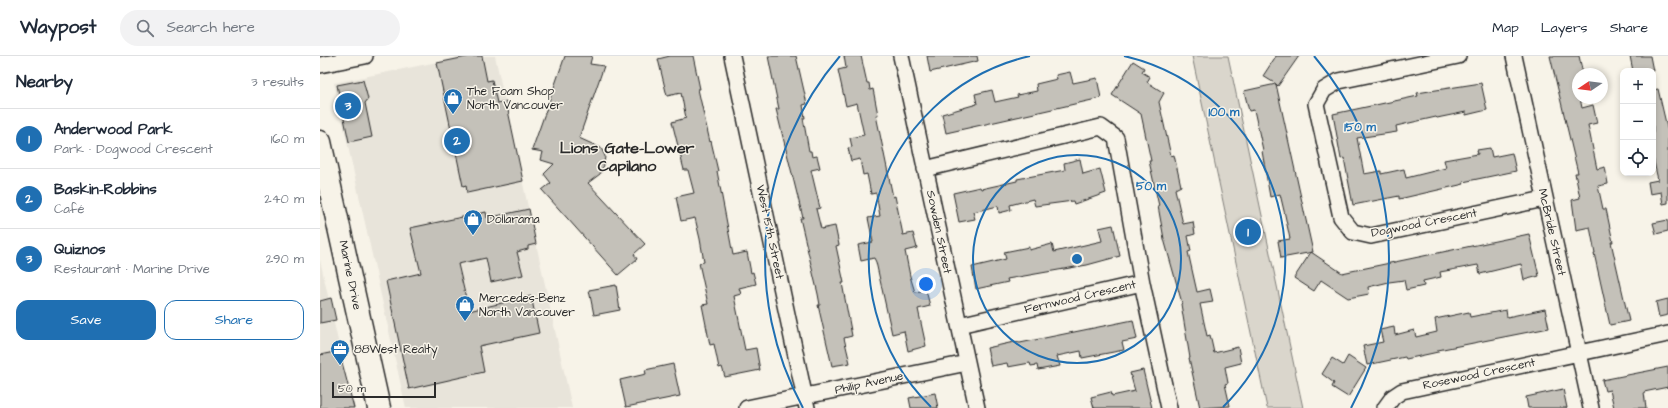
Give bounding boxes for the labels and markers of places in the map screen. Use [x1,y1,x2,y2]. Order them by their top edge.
place label: The Foam Shop North Vancouver [467,83,563,114]
shop icon: The Foam Shop North Vancouver [442,87,464,115]
pin: 3 [335,91,361,121]
pin: 2 [444,126,470,156]
shop icon: Dollarama [462,208,484,236]
place label: Dollarama [487,211,540,228]
pin: 1 [1235,217,1261,247]
centre of rings [1070,252,1084,266]
place label: Mercedes-Benz North Vancouver [479,290,575,321]
shop icon: Mercedes-Benz North Vancouver [454,294,476,322]
office icon: 88West Realty [329,338,351,366]
place label: 88West Realty [354,341,438,359]

